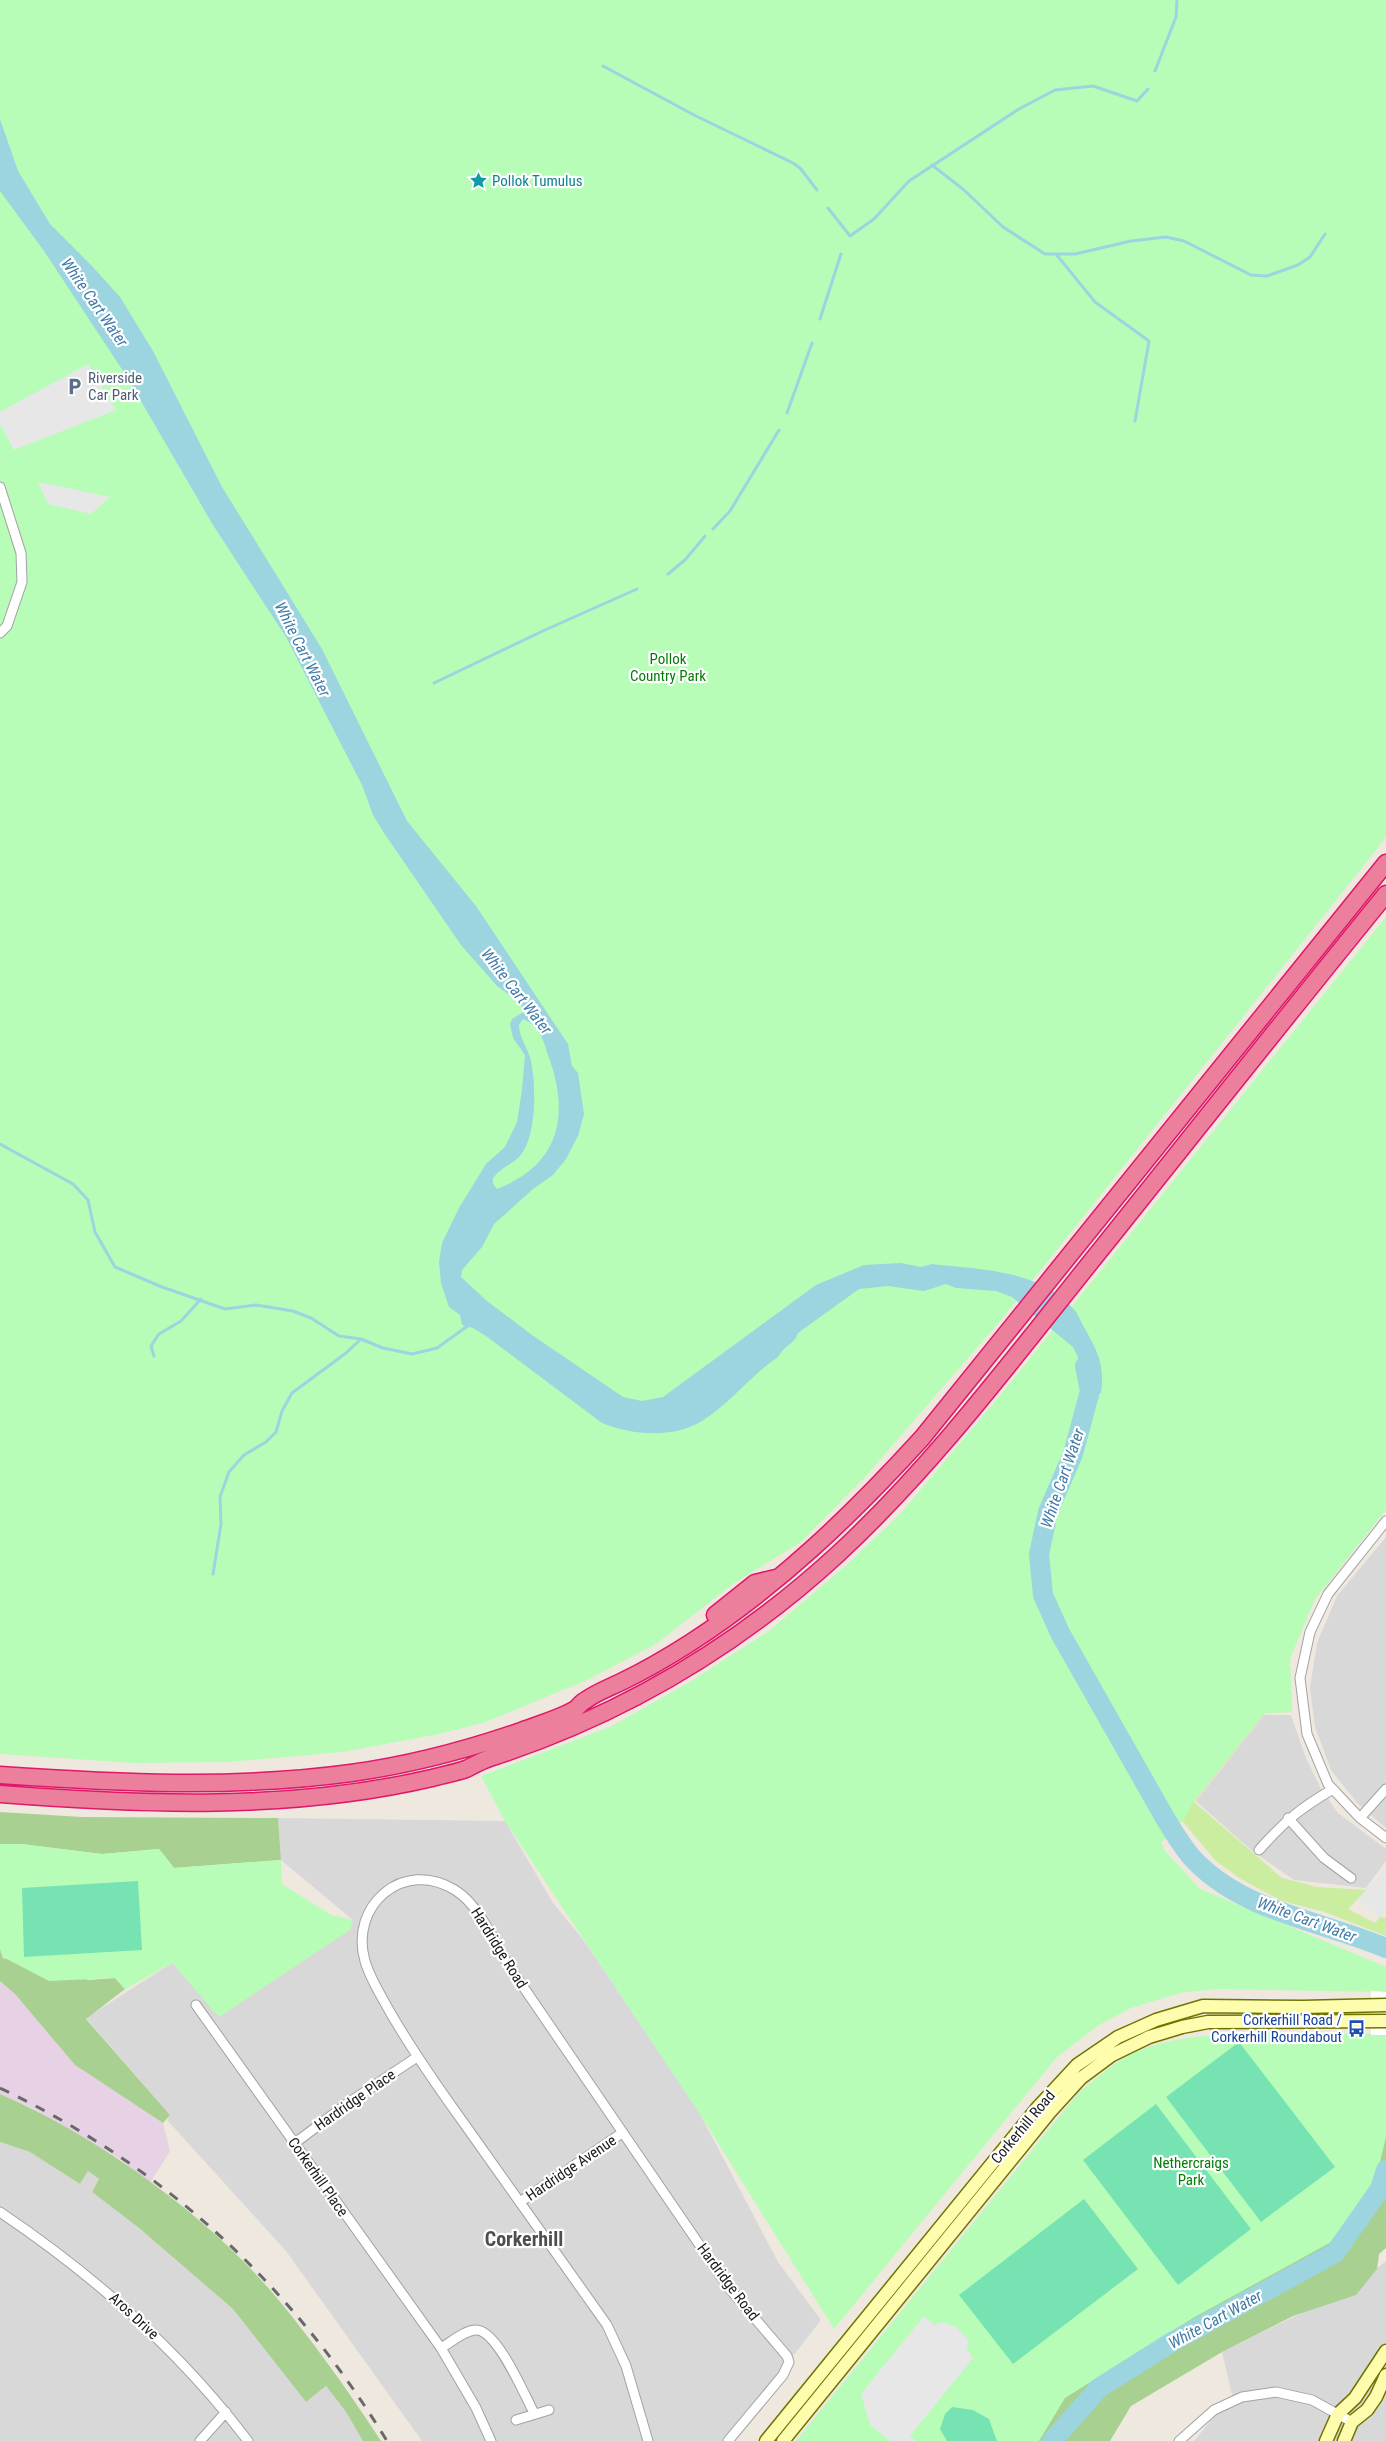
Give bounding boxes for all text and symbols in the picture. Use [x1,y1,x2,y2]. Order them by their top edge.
place icon: Pollok Tumulus [468,171,488,191]
place label: Pollok Tumulus [492,172,583,190]
water label: White Cart Water [57,254,133,351]
place label: Riverside Car Park [88,369,142,404]
parking icon: Riverside Car Park [64,377,84,397]
water label: White Cart Water [271,599,335,701]
park label: Pollok Country Park [630,650,706,685]
water label: White Cart Water [477,945,557,1039]
water label: White Cart Water [1037,1425,1089,1530]
water label: White Cart Water [1255,1893,1360,1947]
street label: Hardridge Road [467,1904,531,1992]
place label: Corkerhill Road / Corkerhill Roundabout [1211,2011,1342,2046]
bus stop icon: Corkerhill Road / Corkerhill Roundabout [1346,2019,1366,2039]
street label: Hardridge Place [311,2065,399,2135]
street label: Corkerhill Road [987,2087,1059,2167]
street label: Hardridge Avenue [522,2131,620,2205]
street label: Corkerhill Place [284,2134,352,2220]
park label: Nethercraigs Park [1153,2154,1229,2189]
district label: Corkerhill [485,2227,563,2251]
street label: Hardridge Road [693,2240,763,2324]
water label: White Cart Water [1165,2285,1266,2353]
street label: Aros Drive [106,2289,162,2343]

